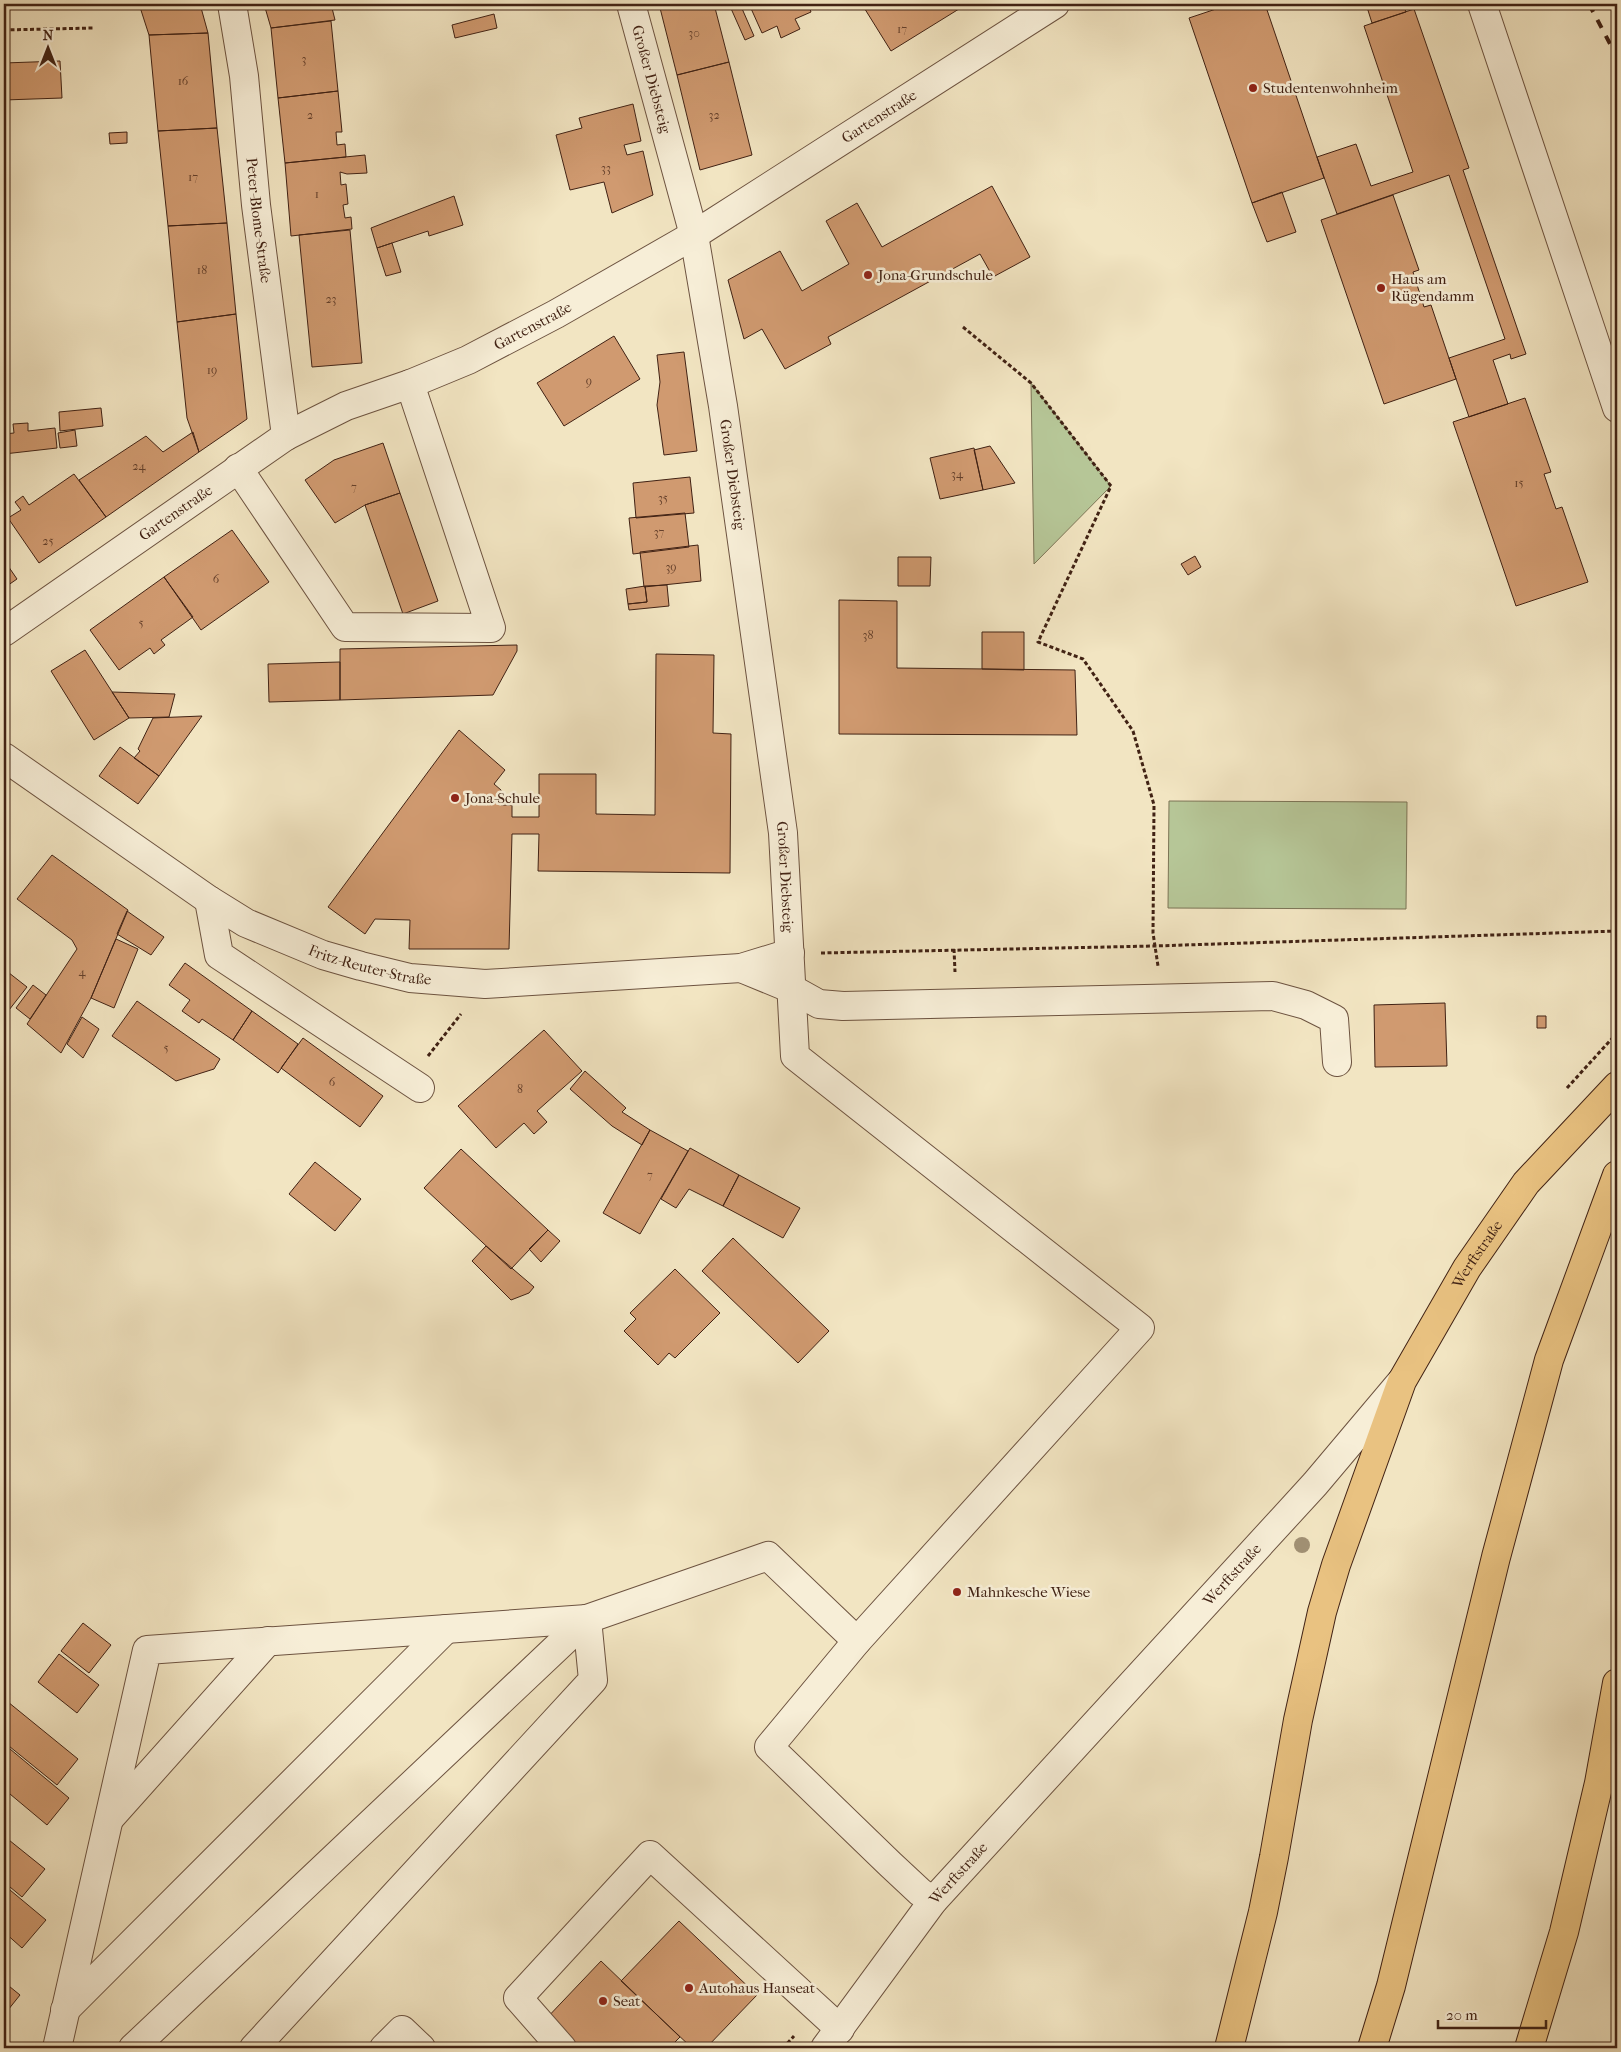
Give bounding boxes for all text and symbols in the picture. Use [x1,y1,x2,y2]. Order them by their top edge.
north arrow [22,22,72,72]
house number: 17 [897,22,907,36]
street label: Großer Diebsteig [628,23,675,136]
house number: 30 [688,26,700,40]
text: N [43,27,54,44]
house number: 3 [302,52,307,66]
house number: 16 [178,74,189,88]
place label: Studentenwohnheim [1263,79,1399,97]
marker: Studentenwohnheim [1247,82,1259,94]
street label: Gartenstraße [838,86,920,147]
house number: 2 [307,108,313,122]
house number: 32 [708,108,720,122]
street label: Peter-Blome-Straße [243,157,275,285]
house number: 33 [601,161,611,175]
house number: 17 [188,170,198,184]
house number: 1 [315,187,319,201]
house number: 18 [197,263,207,277]
place label: Jona-Grundschule [877,266,994,284]
marker: Jona-Grundschule [862,269,874,281]
place label: Haus am Rügendamm [1391,270,1475,305]
marker: Haus am Rügendamm [1375,282,1387,294]
house number: 23 [325,292,337,306]
street label: Gartenstraße [491,298,575,354]
house number: 19 [207,363,217,377]
house number: 9 [586,374,592,388]
street label: Großer Diebsteig [716,418,749,532]
house number: 24 [132,459,147,473]
house number: 34 [951,467,964,481]
house number: 15 [1514,476,1524,490]
house number: 7 [351,480,357,494]
street label: Gartenstraße [135,481,216,544]
house number: 35 [658,491,668,505]
house number: 37 [654,525,665,539]
house number: 25 [42,534,54,548]
house number: 39 [665,560,677,574]
house number: 6 [213,572,220,586]
house number: 5 [138,616,144,630]
house number: 38 [863,628,873,642]
place label: Jona-Schule [464,789,540,807]
marker: Jona-Schule [449,792,461,804]
street label: Großer Diebsteig [772,820,797,934]
street label: Fritz-Reuter-Straße [306,941,432,989]
house number: 4 [78,965,86,979]
house number: 5 [163,1041,169,1055]
house number: 6 [329,1075,336,1089]
house number: 8 [517,1082,523,1096]
house number: 7 [647,1168,653,1182]
street label: Werftstraße [1448,1216,1507,1292]
street label: Werftstraße [1198,1539,1265,1610]
place label: Mahnkesche Wiese [967,1583,1091,1601]
marker: Mahnkesche Wiese [951,1586,963,1598]
street label: Werftstraße [925,1838,992,1909]
place label: Autohaus Hanseat [698,1979,816,1997]
marker: Autohaus Hanseat [683,1982,695,1994]
place label: Seat [613,1992,641,2010]
marker: Seat [597,1995,609,2007]
scale bar [1438,1997,1546,2029]
text: 20 m [1446,2006,1478,2024]

